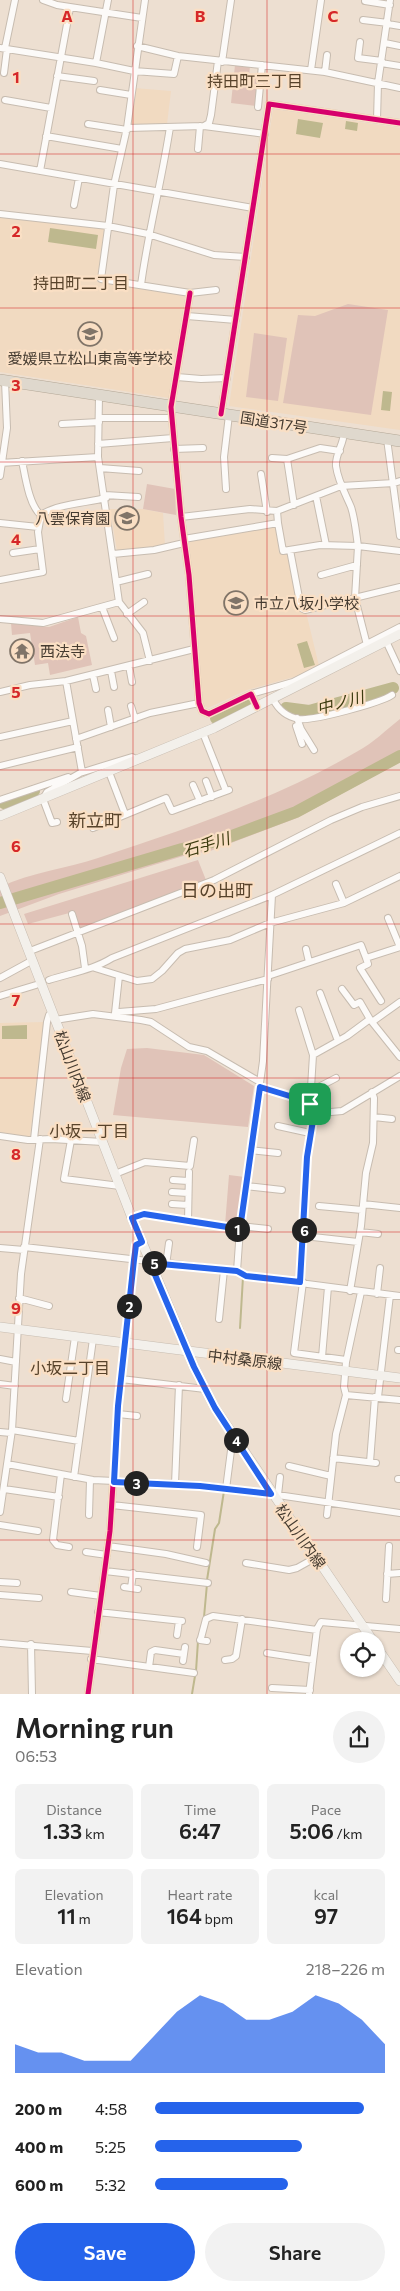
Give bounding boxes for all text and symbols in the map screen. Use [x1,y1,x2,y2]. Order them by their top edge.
text: A [61,6,73,25]
text: B [195,6,206,25]
text: C [328,6,339,25]
text: 1 [12,67,20,86]
district label: 持田町三丁目 [207,71,303,90]
text: 2 [11,221,21,240]
district label: 持田町二丁目 [33,273,129,292]
school or university icon: 愛媛県立松山東高等学校 [77,321,103,347]
place label: 愛媛県立松山東高等学校 [7,349,173,367]
text: 3 [11,375,21,394]
street label: 国道317号 [239,408,309,436]
school or university icon: 八雲保育園 [114,505,140,531]
place label: 八雲保育園 [35,509,110,527]
text: 4 [11,529,21,548]
school or university icon: 市立八坂小学校 [223,590,249,616]
place label: 市立八坂小学校 [254,594,359,612]
temple icon: 西法寺 [9,638,35,664]
place label: 西法寺 [40,642,85,660]
text: 5 [11,682,21,701]
water label: 中ノ川 [314,686,368,717]
district label: 新立町 [68,809,122,831]
water label: 石手川 [180,827,234,860]
text: 6 [11,836,21,855]
district label: 日の出町 [181,879,253,901]
text: 7 [12,990,21,1009]
street label: 松山川内線 [51,1028,95,1104]
pin [289,1083,331,1125]
icon: arrive [296,1090,324,1118]
district label: 小坂一丁目 [49,1121,129,1140]
text: 8 [11,1144,21,1163]
pin: 1 [224,1216,250,1242]
pin: 6 [292,1218,316,1242]
text: 1 [234,1221,241,1238]
text: 6 [300,1222,309,1239]
pin: 5 [142,1250,166,1276]
text: 5 [150,1255,159,1272]
pin: 2 [116,1294,142,1318]
text: 9 [11,1298,21,1317]
text: 2 [126,1298,133,1315]
street label: 中村桑原線 [207,1345,283,1373]
district label: 小坂二丁目 [30,1358,110,1377]
pin: 4 [224,1428,248,1452]
text: 4 [232,1432,241,1449]
pin: 3 [124,1470,148,1496]
text: 3 [132,1475,141,1492]
street label: 松山川内線 [272,1500,330,1572]
map controls [340,1632,385,1677]
button: locate [340,1632,385,1677]
text: Morning run [15,1710,174,1744]
button: share [333,1711,385,1763]
text: 06:53 [15,1746,57,1765]
text: Distance [46,1801,102,1818]
text: Time [184,1801,216,1818]
text: Pace [311,1801,341,1818]
text: 1.33 [43,1818,82,1843]
text: 6:47 [179,1818,221,1843]
text: 5:06 [289,1818,334,1843]
text: km [82,1825,105,1842]
text: /km [334,1825,363,1842]
text: Elevation [44,1886,104,1903]
text: Heart rate [167,1886,233,1903]
text: kcal [313,1886,339,1903]
text: 11 [57,1903,76,1928]
text: 164 [167,1903,202,1928]
text: 97 [314,1903,338,1928]
text: m [76,1910,91,1927]
text: bpm [202,1910,233,1927]
text: Elevation [15,1959,83,1978]
text: 218–226 m [306,1959,385,1978]
text: 200 m [15,2099,62,2118]
text: 4:58 [95,2099,127,2118]
text: 400 m [15,2137,63,2156]
text: 5:25 [95,2137,126,2156]
text: 600 m [15,2175,63,2194]
text: 5:32 [95,2175,126,2194]
button: Save [15,2223,195,2281]
button: Share [205,2223,385,2281]

